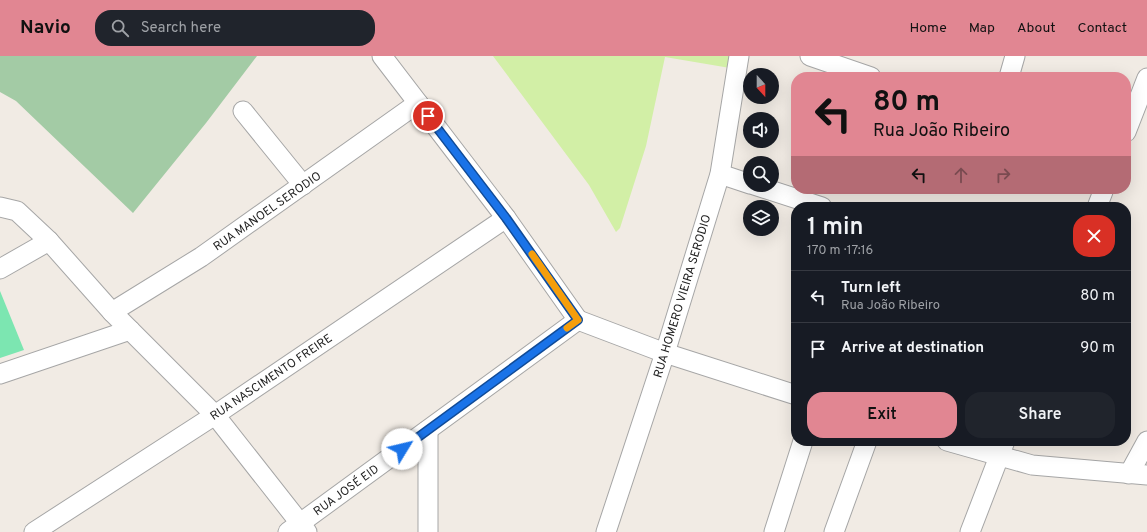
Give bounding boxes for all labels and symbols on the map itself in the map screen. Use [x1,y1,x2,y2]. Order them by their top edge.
north arrow [743,68,779,104]
pin [411,99,445,133]
street label: RUA MANOEL SERODIO [210,168,325,255]
street label: RUA HOMERO VIEIRA SERODIO [650,213,715,380]
street label: RUA NASCIMENTO FREIRE [207,331,336,425]
position arrow [381,428,423,470]
street label: RUA JOSÉ EID [311,462,383,520]

